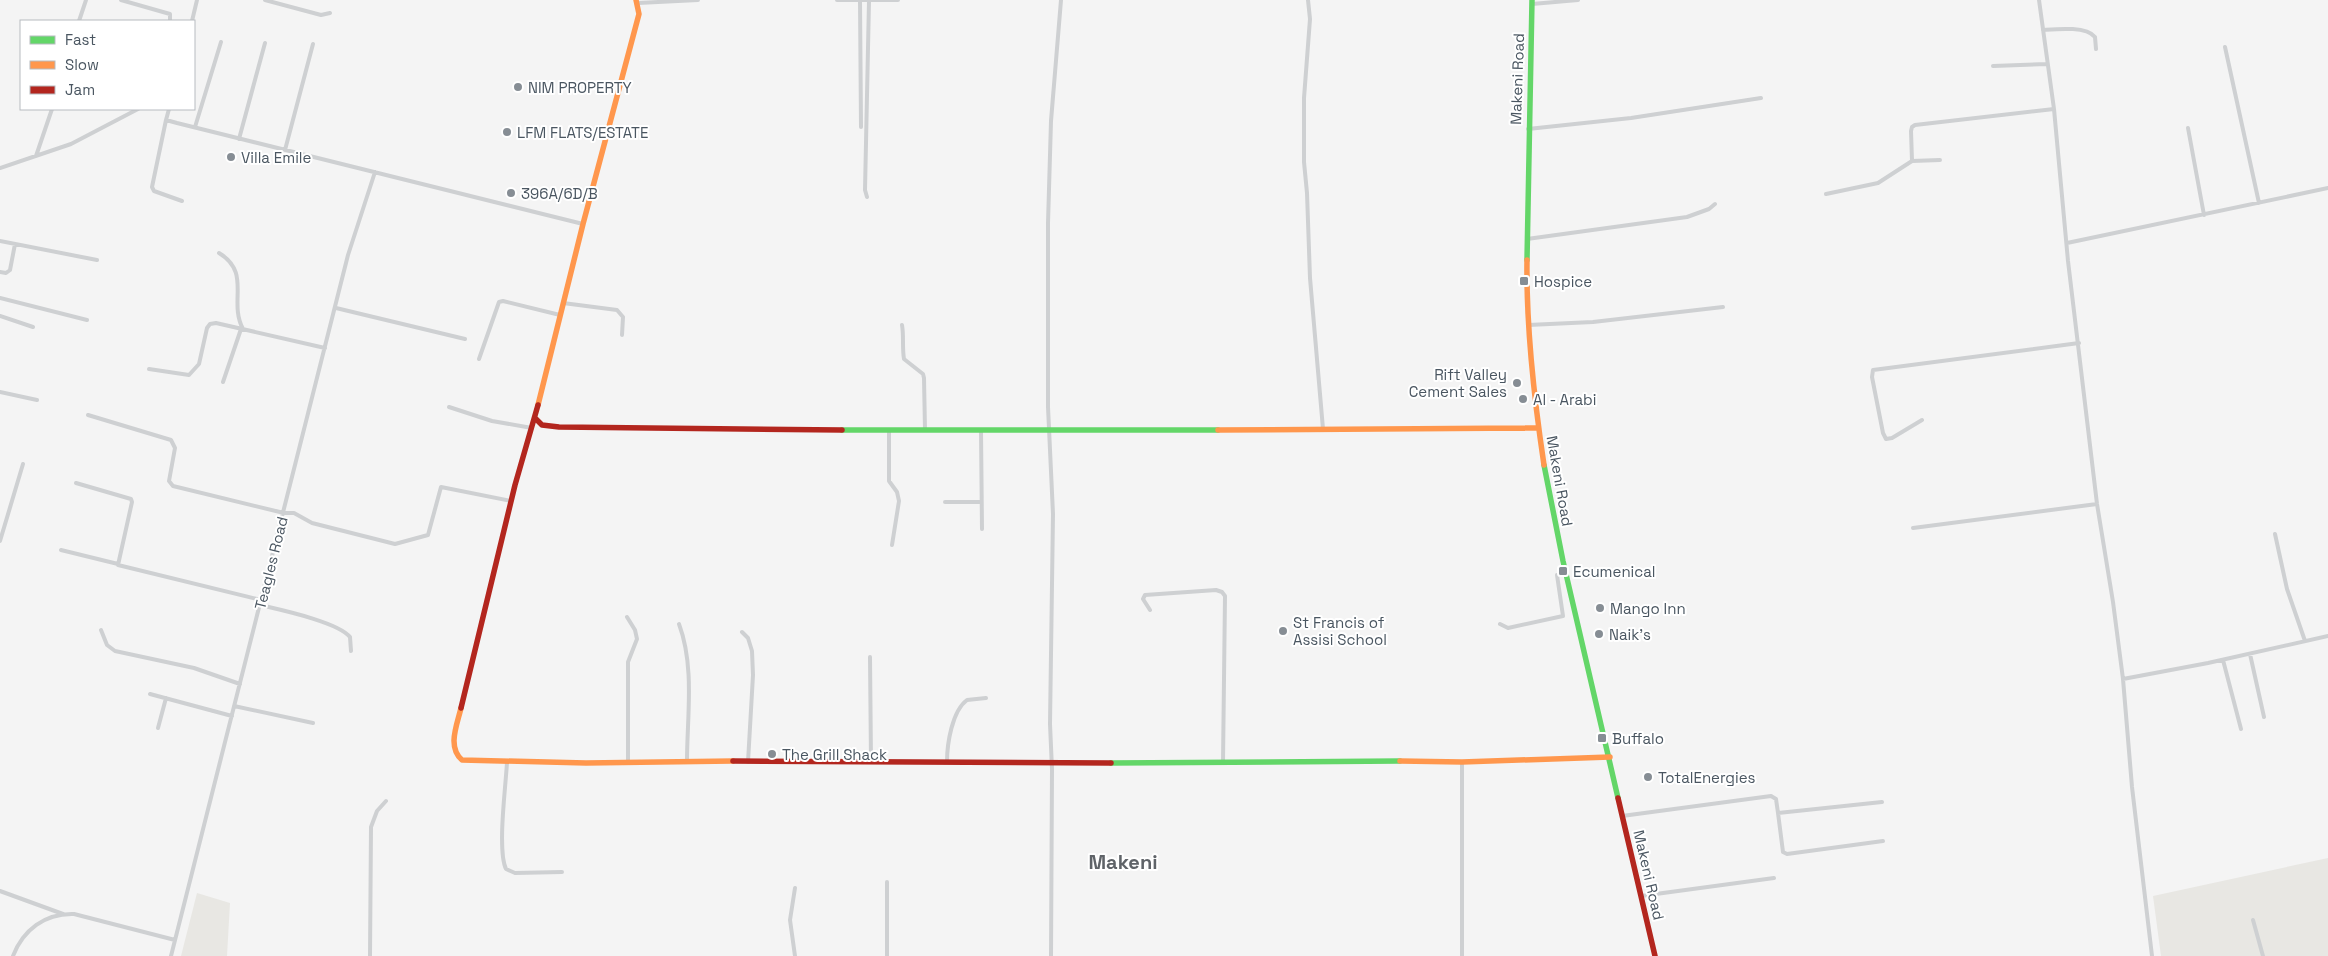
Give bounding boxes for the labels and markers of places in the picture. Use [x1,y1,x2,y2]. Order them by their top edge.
place label: NIM PROPERTY [528,78,632,97]
marker: NIM PROPERTY [512,81,524,93]
place label: LFM FLATS/ESTATE [517,123,648,142]
marker: LFM FLATS/ESTATE [501,126,513,138]
place label: Villa Emile [241,148,311,167]
marker: Villa Emile [225,151,237,163]
place label: 396A/6D/B [521,184,598,203]
marker: 396A/6D/B [505,187,517,199]
place label: Hospice [1534,272,1592,291]
marker: Hospice [1518,275,1530,287]
place label: Rift Valley Cement Sales [1409,365,1507,401]
marker: Rift Valley Cement Sales [1511,377,1523,389]
place label: Al - Arabi [1533,390,1596,409]
marker: Al - Arabi [1517,393,1529,405]
place label: Ecumenical [1573,562,1656,581]
marker: Ecumenical [1557,565,1569,577]
place label: Mango Inn [1610,599,1686,618]
marker: Mango Inn [1594,602,1606,614]
place label: St Francis of Assisi School [1293,613,1387,649]
marker: St Francis of Assisi School [1277,625,1289,637]
place label: Naik's [1609,625,1651,644]
marker: Naik's [1593,628,1605,640]
place label: Buffalo [1612,729,1664,748]
marker: Buffalo [1596,732,1608,744]
place label: The Grill Shack [782,745,887,764]
marker: The Grill Shack [766,748,778,760]
place label: TotalEnergies [1658,768,1756,787]
marker: TotalEnergies [1642,771,1654,783]

